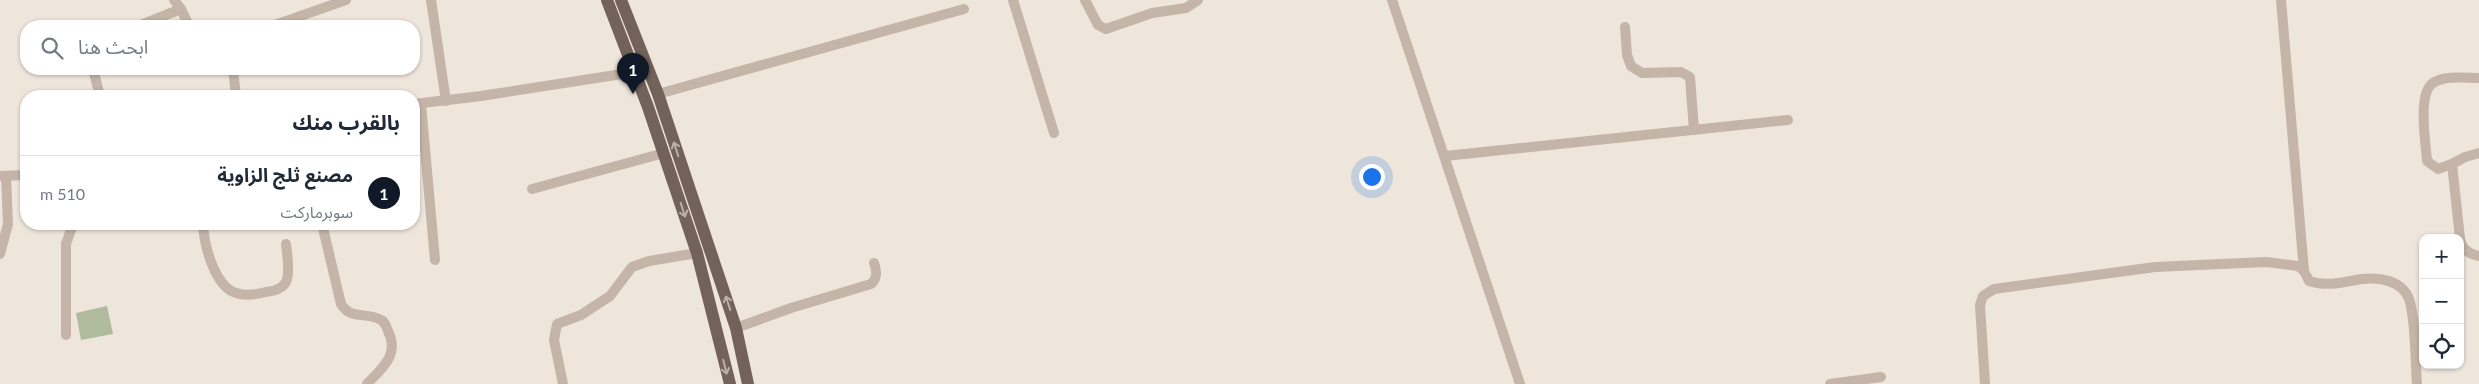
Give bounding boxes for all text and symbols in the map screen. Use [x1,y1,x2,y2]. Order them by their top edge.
search box [20,20,420,75]
icon: search [38,34,66,62]
text: ابحث هنا [78,35,148,58]
pin: 1 [617,53,649,94]
text: بالقرب منك [293,109,400,134]
one-way arrow [671,141,681,157]
text: مصنع ثلج الزاوية [217,163,353,186]
your location [1359,164,1385,190]
text: 510 m [40,184,85,203]
text: 1 [379,184,389,203]
text: سوبرماركت [281,202,353,221]
one-way arrow [679,202,688,218]
map controls [2419,234,2464,369]
button: + [2419,234,2464,279]
button: − [2419,279,2464,324]
one-way arrow [722,295,732,311]
button: locate [2419,324,2464,369]
one-way arrow [721,359,731,375]

